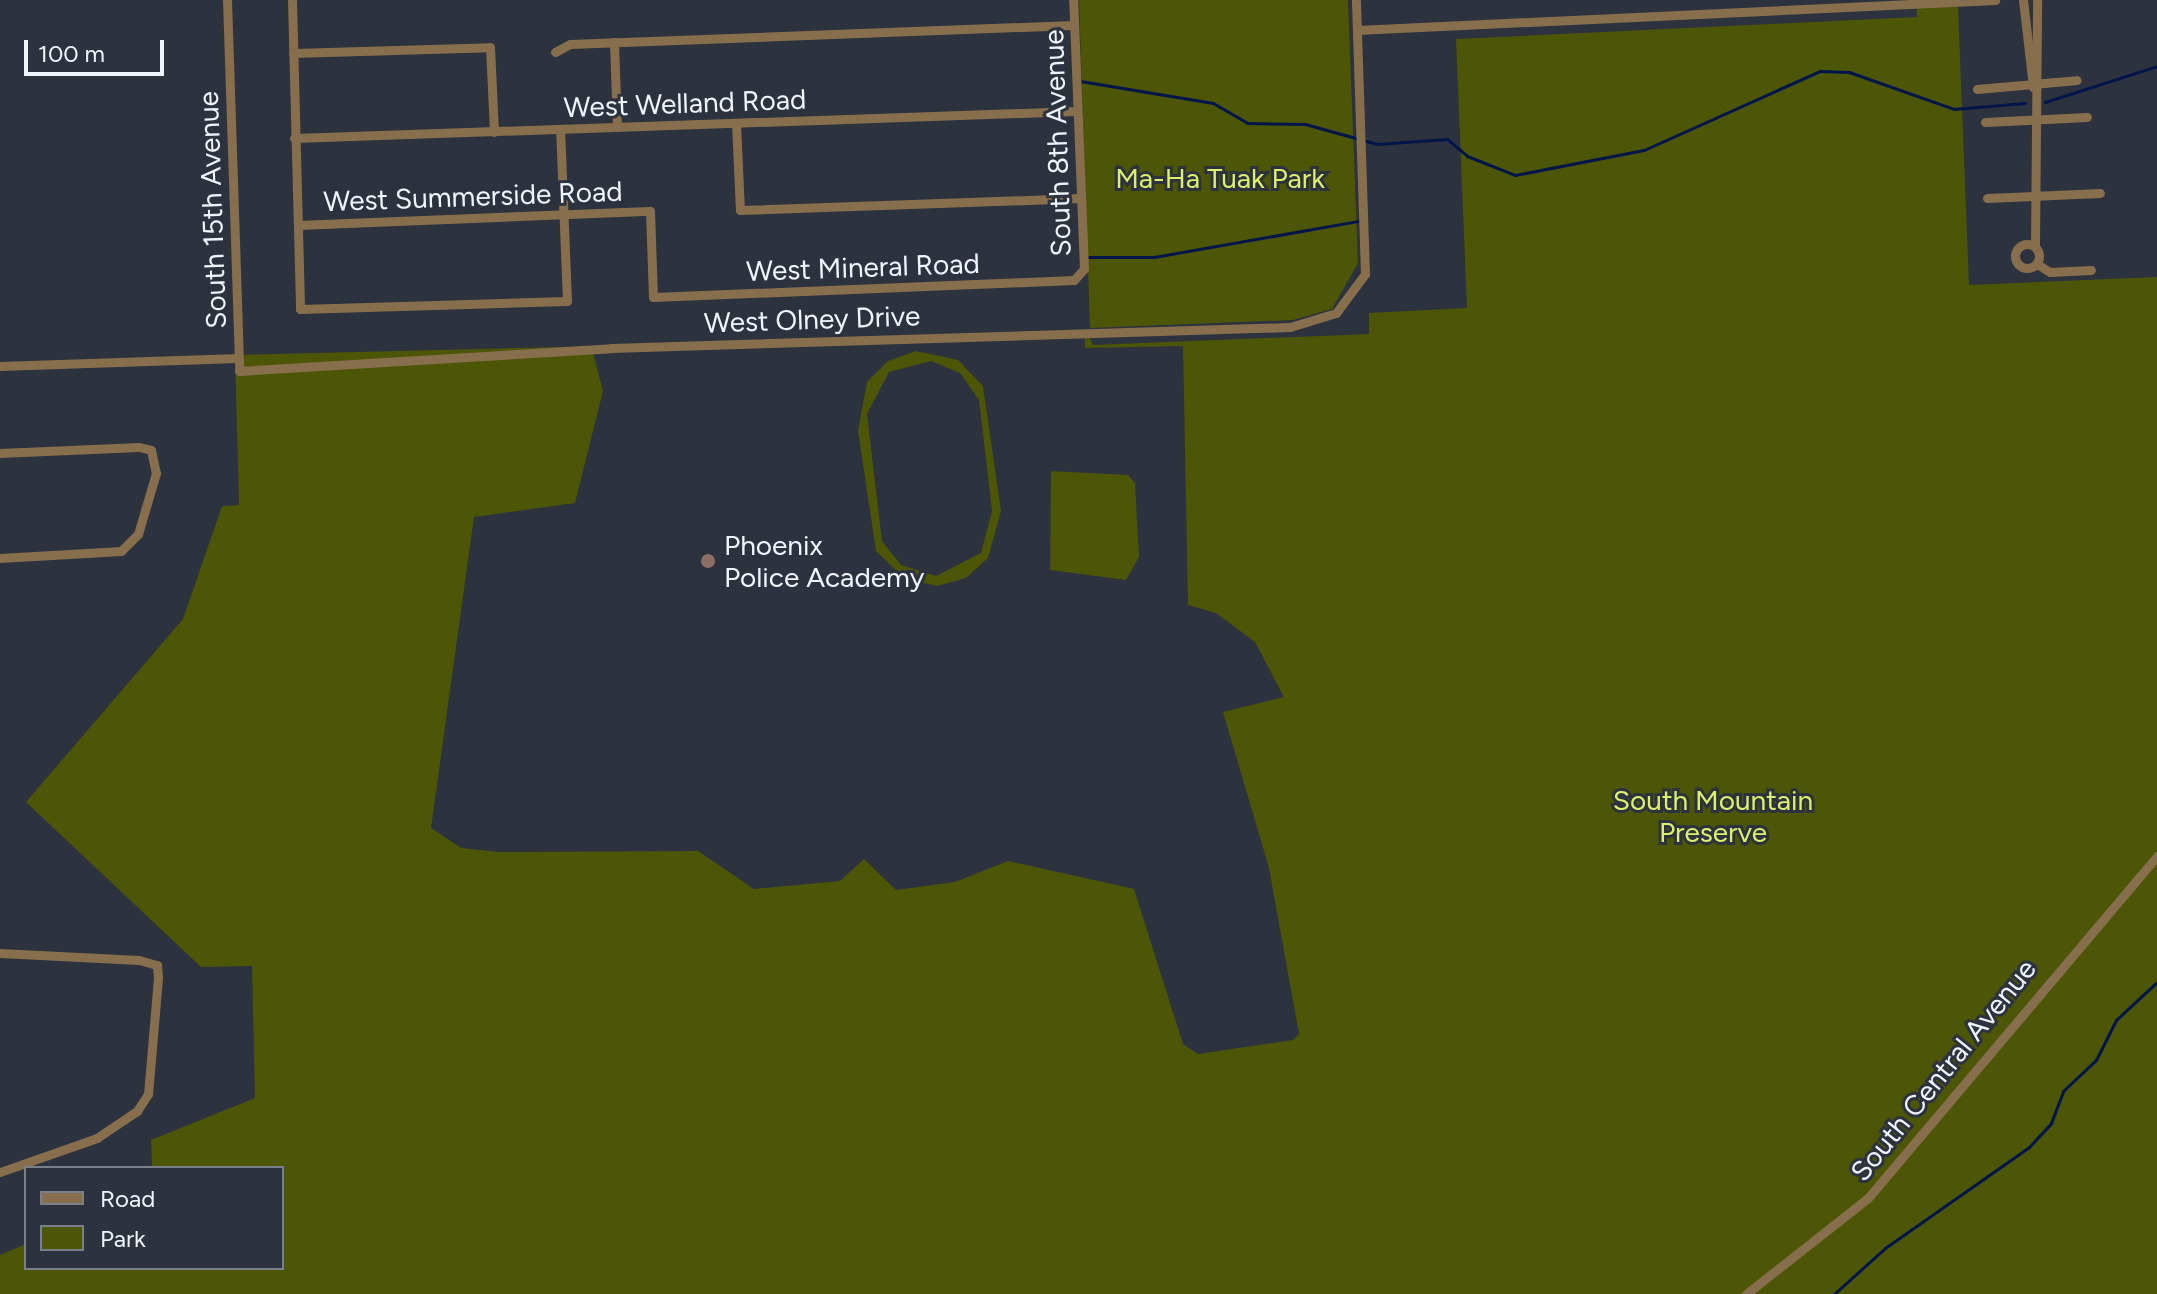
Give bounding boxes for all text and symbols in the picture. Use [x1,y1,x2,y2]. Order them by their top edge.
scale bar [28,24,168,74]
street label: South 8th Avenue [1036,29,1078,257]
text: 100 m [38,39,105,68]
street label: West Welland Road [563,82,807,124]
street label: South 15th Avenue [191,91,233,329]
park label: Ma-Ha Tuak Park [1115,161,1325,195]
street label: West Summerside Road [323,174,623,218]
street label: West Mineral Road [746,246,980,288]
street label: West Olney Drive [703,298,921,340]
place label: Phoenix Police Academy [724,528,924,594]
marker: Phoenix Police Academy [699,552,717,570]
park label: South Mountain Preserve [1613,783,1813,849]
street label: South Central Avenue [1843,952,2043,1188]
legend [24,1166,284,1270]
text: Road [100,1184,155,1213]
text: Park [100,1224,146,1253]

